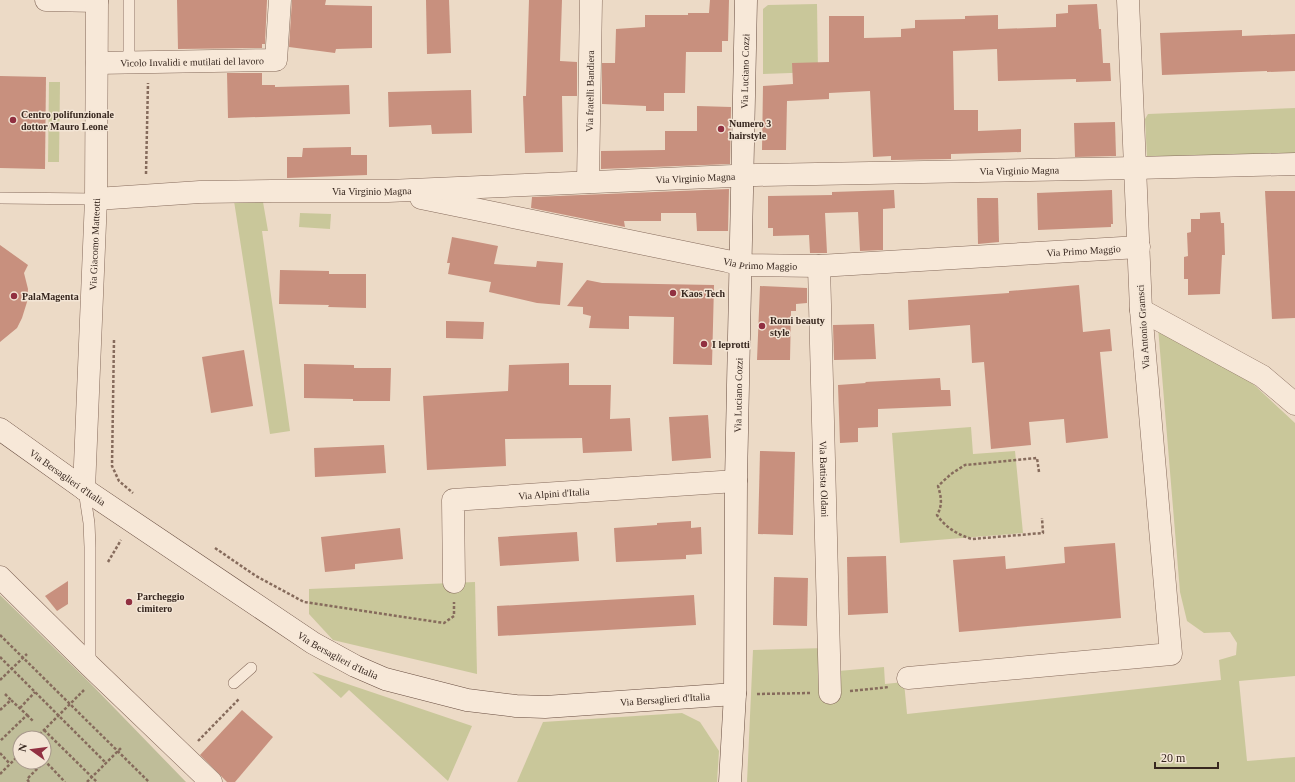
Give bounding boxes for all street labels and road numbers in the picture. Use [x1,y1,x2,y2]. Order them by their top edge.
street label: Via Luciano Cozzi [738,33,751,109]
street label: Via fratelli Bandiera [583,50,596,132]
street label: Vicolo Invalidi e mutilati del lavoro [120,55,264,68]
street label: Via Virginio Magna [979,164,1060,176]
street label: Via Virginio Magna [655,170,736,185]
street label: Via Virginio Magna [332,184,412,197]
street label: Via Giacomo Matteotti [87,198,102,291]
street label: Via Primo Maggio [1046,243,1121,258]
street label: Via Primo Maggio [722,255,797,271]
street label: Via Antonio Gramsci [1135,284,1151,370]
street label: Via Luciano Cozzi [732,357,744,433]
street label: Via Battista Oldani [818,440,831,518]
street label: Via Bersaglieri d'Italia [28,447,108,508]
street label: Via Alpini d'Italia [518,485,590,501]
street label: Via Bersaglieri d'Italia [296,629,381,681]
street label: Via Bersaglieri d'Italia [620,690,711,707]

